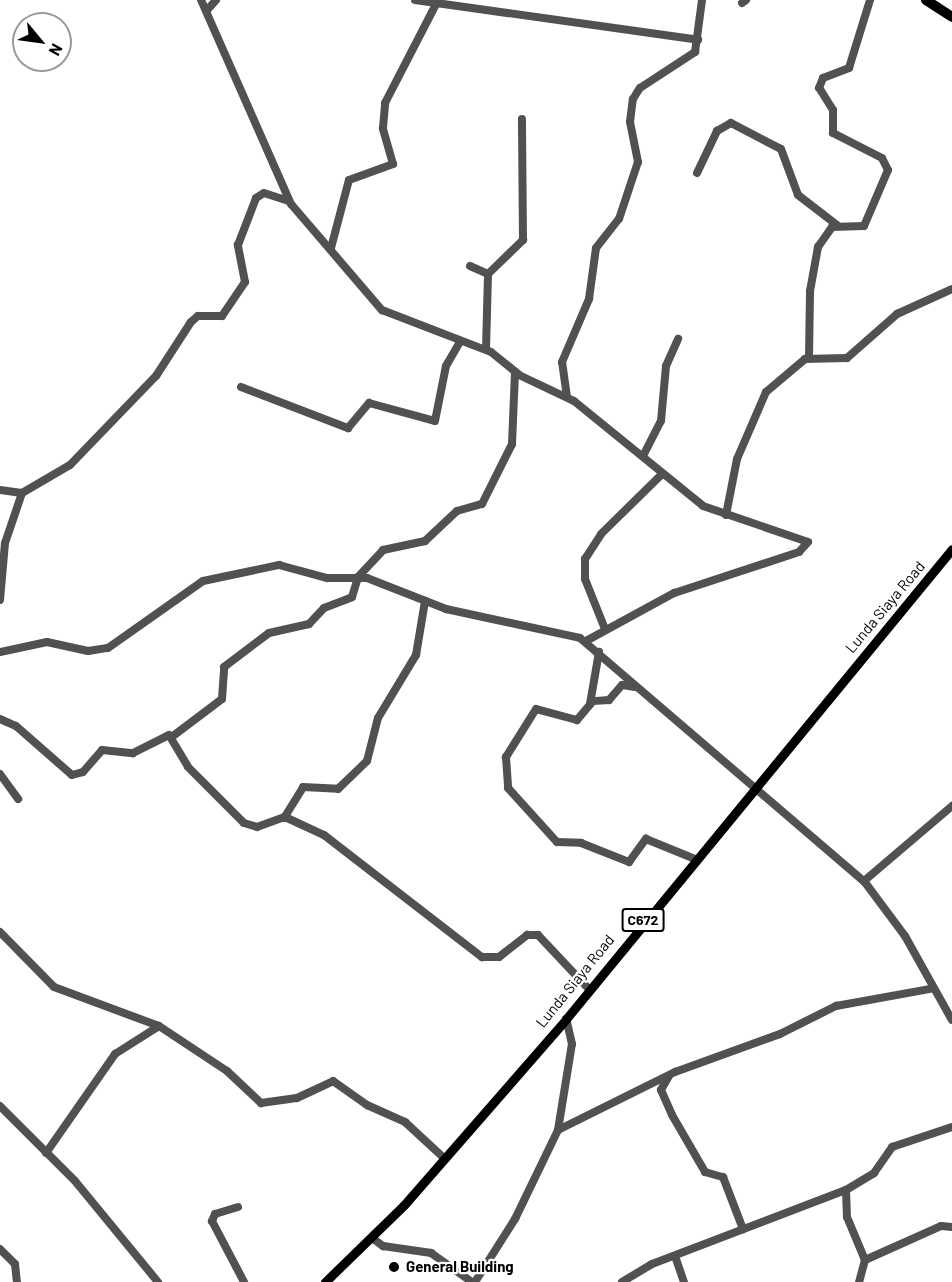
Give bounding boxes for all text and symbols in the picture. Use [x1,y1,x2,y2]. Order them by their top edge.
north arrow [12,12,72,72]
text: N [46,41,67,59]
street label: Lunda Siaya Road [841,557,929,657]
road number: C672 [620,909,666,931]
street label: Lunda Siaya Road [532,931,618,1031]
place label: General Building [406,1258,514,1276]
marker: General Building [387,1260,401,1274]

